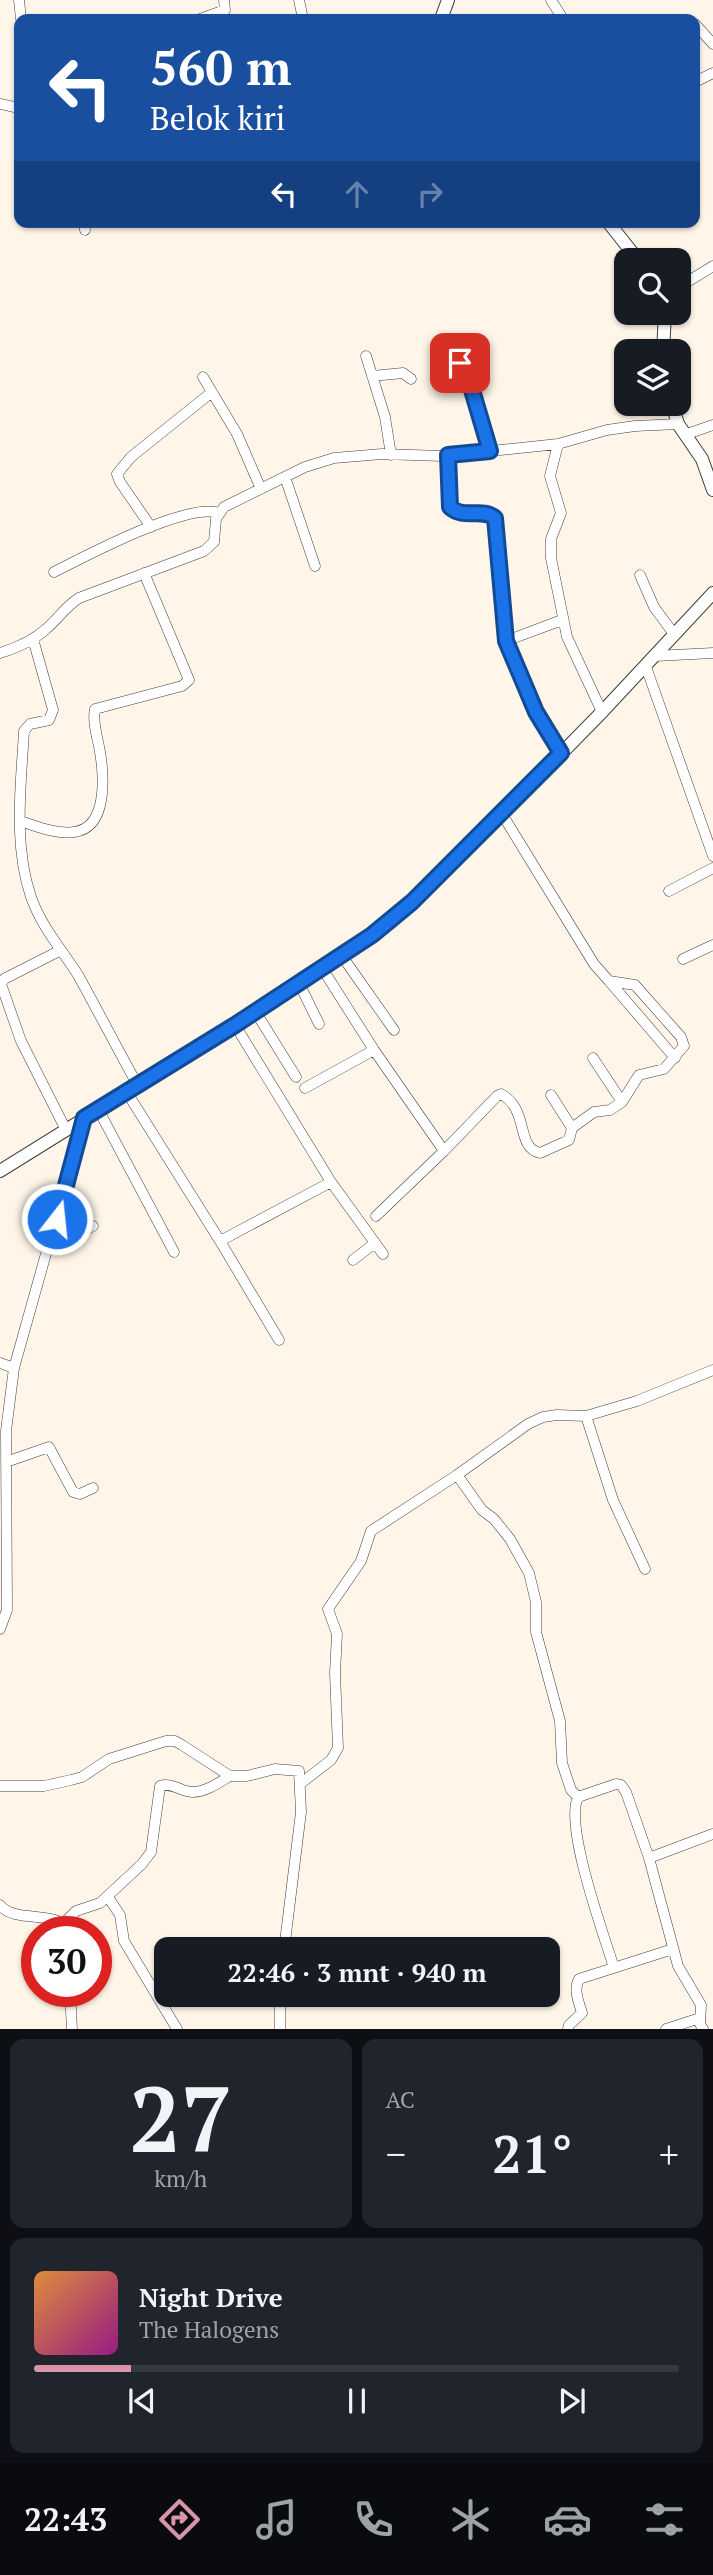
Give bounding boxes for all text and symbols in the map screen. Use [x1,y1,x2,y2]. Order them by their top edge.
text: 560 m [150,34,292,99]
icon: left [35,42,126,133]
text: Belok kiri [150,97,285,139]
icon: left [265,175,303,213]
icon: ahead [338,175,376,213]
icon: right [411,175,449,213]
map controls [614,248,691,416]
button: search [614,248,691,325]
pin [430,333,490,393]
button: layers [614,339,691,416]
icon: arrive [441,344,479,382]
position arrow [20,1182,94,1256]
speed limit sign: 30 [21,1916,112,2007]
text: 22:46 · 3 mnt · 940 m [227,1955,487,1989]
text: 27 [129,2057,232,2178]
text: AC [386,2084,415,2115]
text: 21° [492,2119,572,2188]
text: − [386,2129,406,2179]
text: + [659,2129,679,2179]
text: km/h [154,2163,207,2194]
text: Night Drive [139,2280,283,2314]
text: The Halogens [139,2314,279,2345]
icon: previous [123,2382,161,2420]
icon: pause [338,2382,376,2420]
icon: next [553,2382,591,2420]
icon: directions [155,2495,204,2544]
icon: music [252,2495,301,2544]
icon: phone [349,2495,398,2544]
icon: climate [446,2495,495,2544]
icon: car [543,2495,592,2544]
icon: filters [640,2495,689,2544]
text: 22:43 [24,2498,107,2540]

